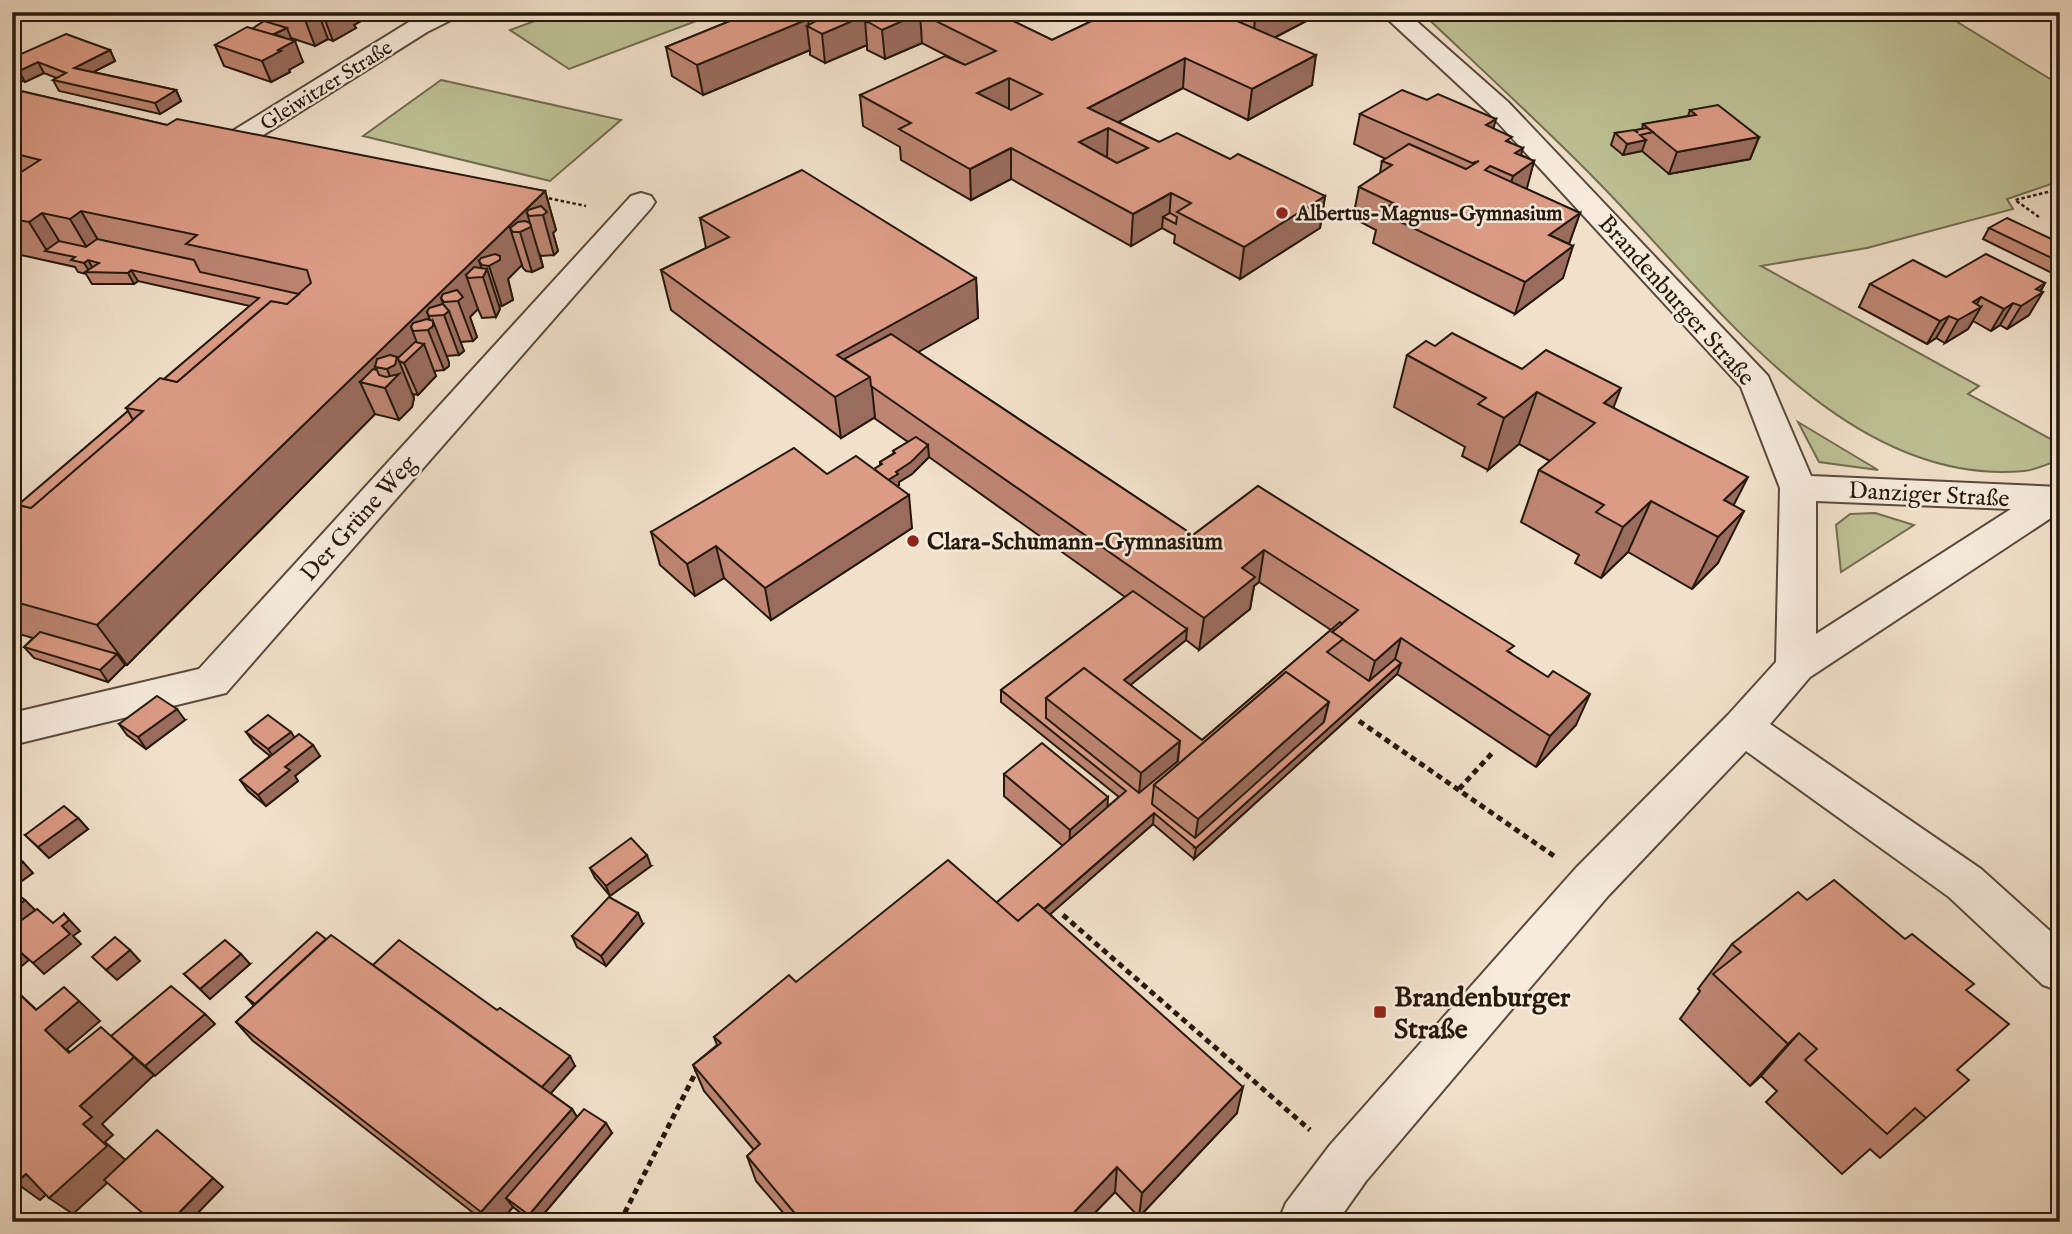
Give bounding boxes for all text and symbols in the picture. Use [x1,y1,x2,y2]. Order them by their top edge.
street label: Gleiwitzer Straße [256,35,398,138]
place label: Albertus-Magnus-Gymnasium [1295,201,1563,228]
marker: Albertus-Magnus-Gymnasium [1274,205,1290,221]
street label: Brandenburger Straße [1591,209,1761,393]
street label: Der Grüne Weg [294,449,425,589]
street label: Danziger Straße [1848,476,2010,515]
place label: Clara-Schumann-Gymnasium [927,527,1223,558]
marker: Clara-Schumann-Gymnasium [905,533,921,549]
place label: Brandenburger Straße [1394,981,1571,1048]
marker: Brandenburger Straße [1372,1004,1388,1020]

